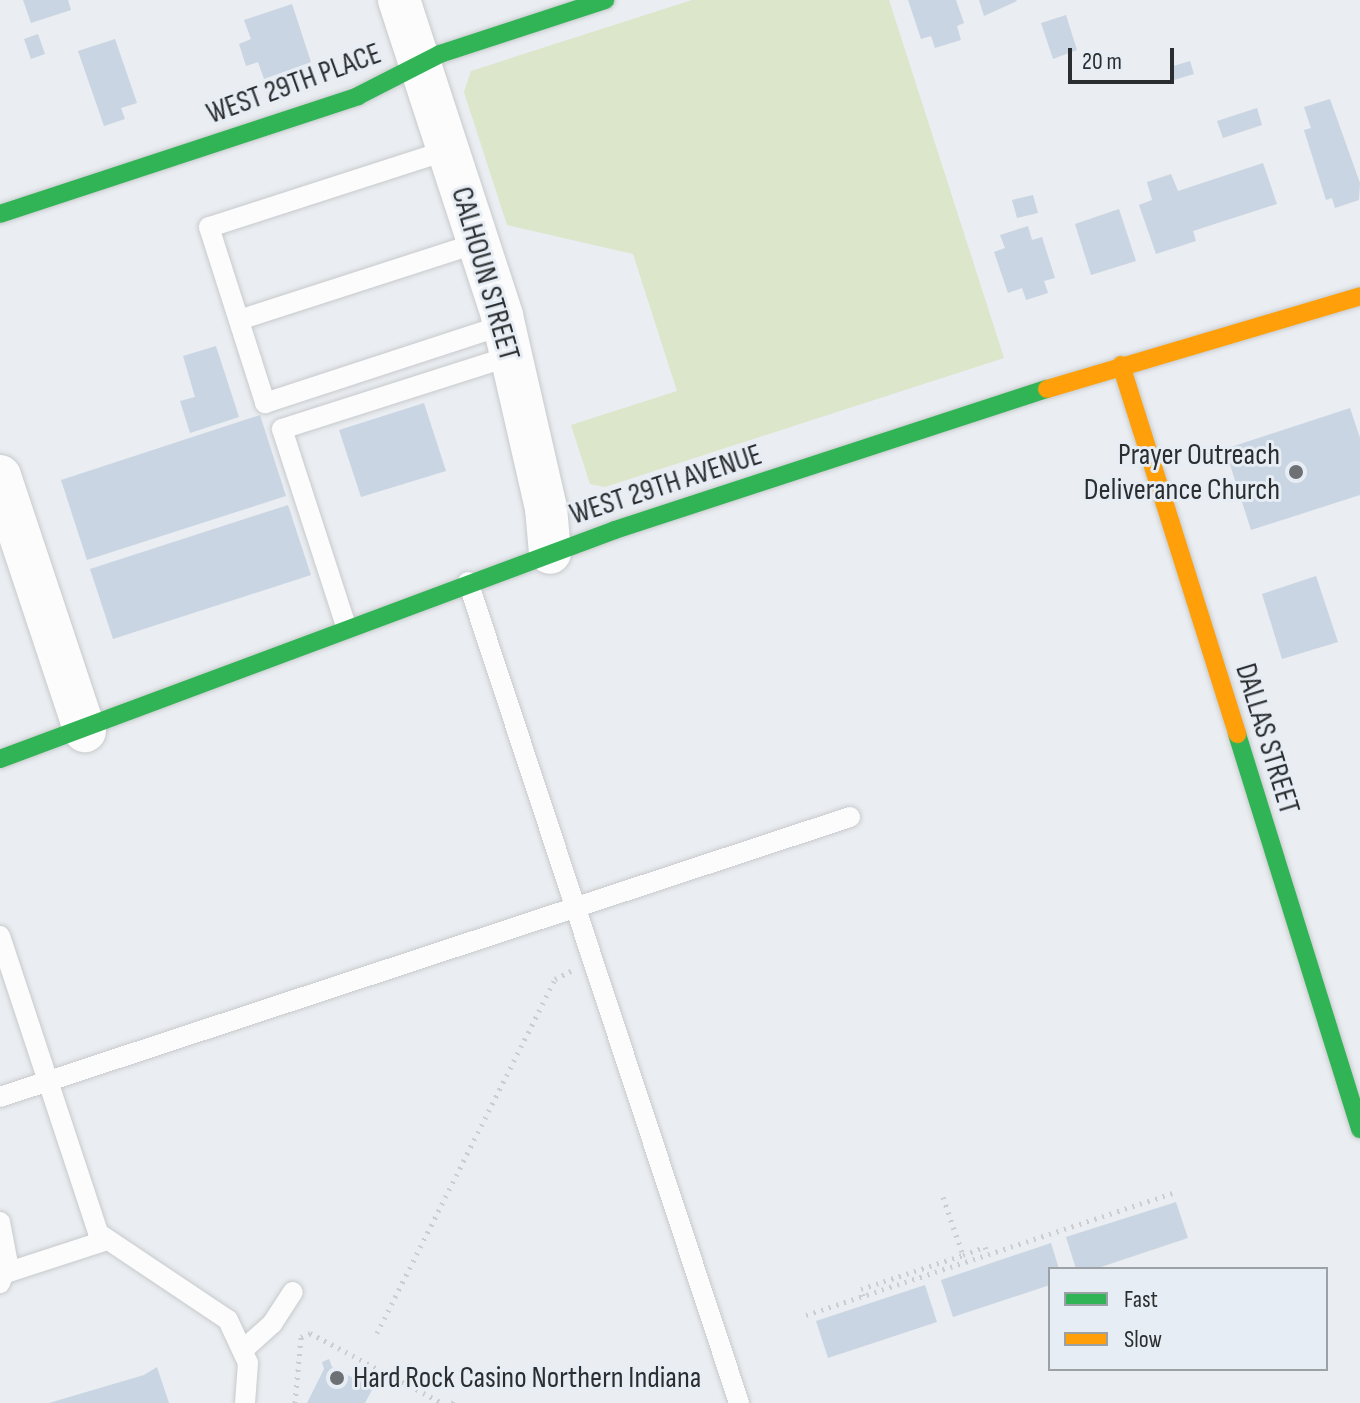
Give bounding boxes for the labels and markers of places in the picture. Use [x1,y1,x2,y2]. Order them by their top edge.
place label: Prayer Outreach Deliverance Church [1084,437,1280,508]
marker: Prayer Outreach Deliverance Church [1287,463,1305,481]
place label: Hard Rock Casino Northern Indiana [353,1360,701,1396]
marker: Hard Rock Casino Northern Indiana [328,1369,346,1387]

